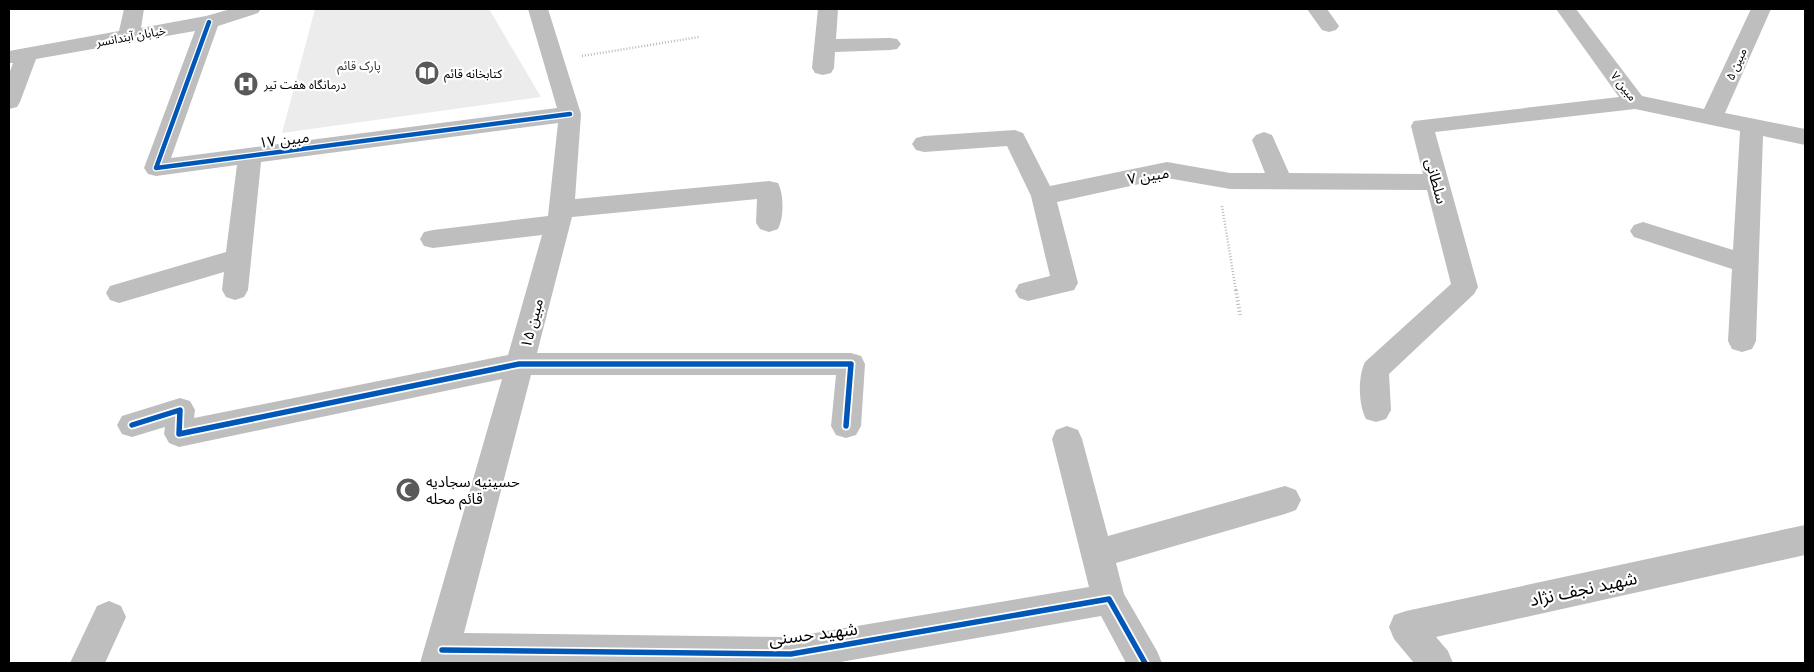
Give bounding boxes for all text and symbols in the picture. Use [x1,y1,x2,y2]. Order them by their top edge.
street label: خیابان آبندانسر [94,21,167,51]
street label: مبین ۵ [1721,45,1751,83]
park label: پارک قائم [337,57,381,75]
library icon: کتابخانه قائم [414,60,440,86]
place label: کتابخانه قائم [444,65,503,83]
street label: مبین ۷ [1607,68,1641,104]
hospital icon: درمانگاه هفت تیر [233,71,259,97]
place label: درمانگاه هفت تیر [263,76,346,93]
street label: مبین ۱۷ [258,126,310,152]
street label: سلطانی [1421,156,1453,206]
street label: مبین ۷ [1126,162,1170,188]
street label: مبین ۱۵ [515,296,547,350]
place label: حسینیه سجادیه قائم محله [426,471,520,510]
mosque icon: حسینیه سجادیه قائم محله [395,477,421,503]
street label: شهید نجف نژاد [1527,565,1639,611]
street label: شهید حسنی [767,616,859,650]

